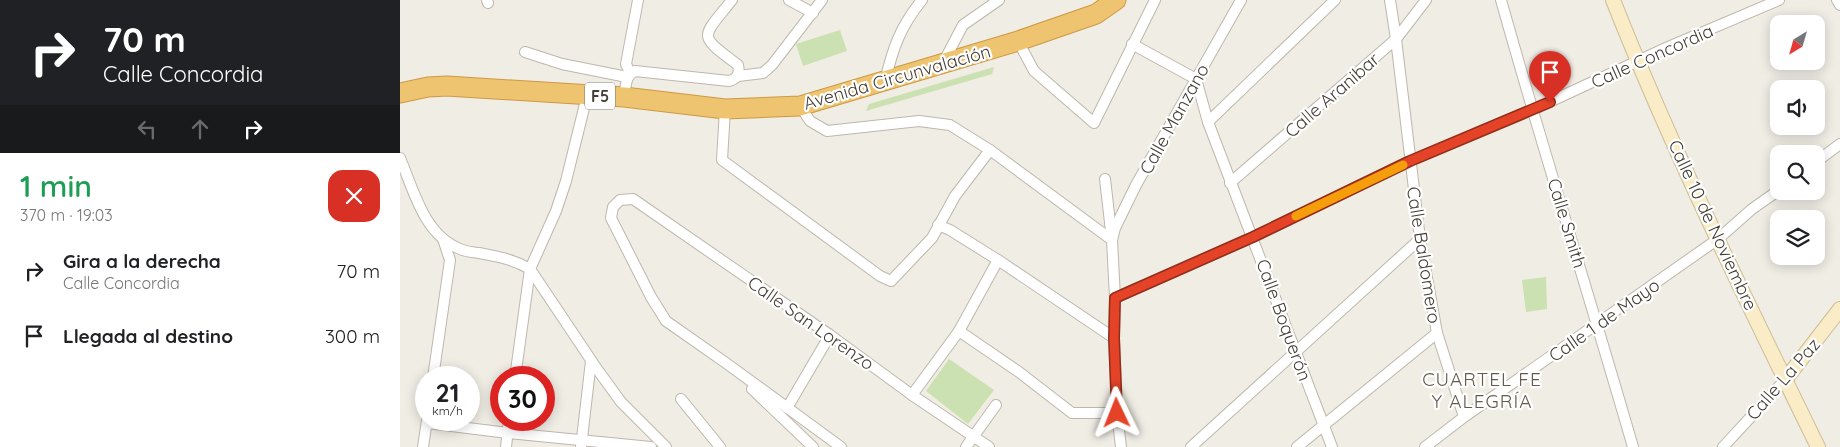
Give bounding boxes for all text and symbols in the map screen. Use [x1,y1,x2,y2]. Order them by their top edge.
north arrow [1770,15,1825,70]
map controls [1770,15,1825,265]
text: 70 m [103,17,186,61]
street label: Calle Concordia [1587,19,1717,93]
icon: right [20,20,85,85]
street label: Avenida Circunvalación [801,39,993,115]
street label: Calle Aranibar [1280,48,1384,142]
pin [1529,51,1571,102]
icon: arrive [1536,58,1564,86]
text: Calle Concordia [103,60,263,88]
street label: Calle Manzano [1134,60,1214,178]
button: sound [1770,80,1825,135]
road number: F5 [585,82,615,110]
icon: left [133,115,161,143]
icon: ahead [186,115,214,143]
icon: right [239,115,267,143]
street label: Calle 10 de Noviembre [1663,136,1763,314]
button: search [1770,145,1825,200]
text: 1 min [20,167,92,205]
button: close [328,170,380,222]
street label: Calle Smith [1542,175,1592,271]
street label: Calle Baldomero [1402,185,1446,325]
text: 370 m · 19:03 [20,205,113,225]
button: layers [1770,210,1825,265]
text: Gira a la derecha [63,249,221,273]
street label: Calle Boquerón [1251,256,1317,384]
icon: right [20,257,48,285]
text: 70 m [336,259,380,283]
street label: Calle San Lorenzo [743,271,879,375]
text: Calle Concordia [63,273,180,293]
street label: Calle 1 de Mayo [1544,273,1664,367]
icon: arrive [20,322,48,350]
text: Llegada al destino [63,324,233,348]
text: 300 m [325,324,380,348]
street label: Calle La Paz [1741,333,1825,425]
speed limit sign: 30 [490,366,555,431]
district label: CUARTEL FE Y ALEGRÍA [1422,367,1542,413]
text: 21 [436,377,459,408]
position arrow [1090,386,1142,438]
text: km/h [432,403,463,418]

